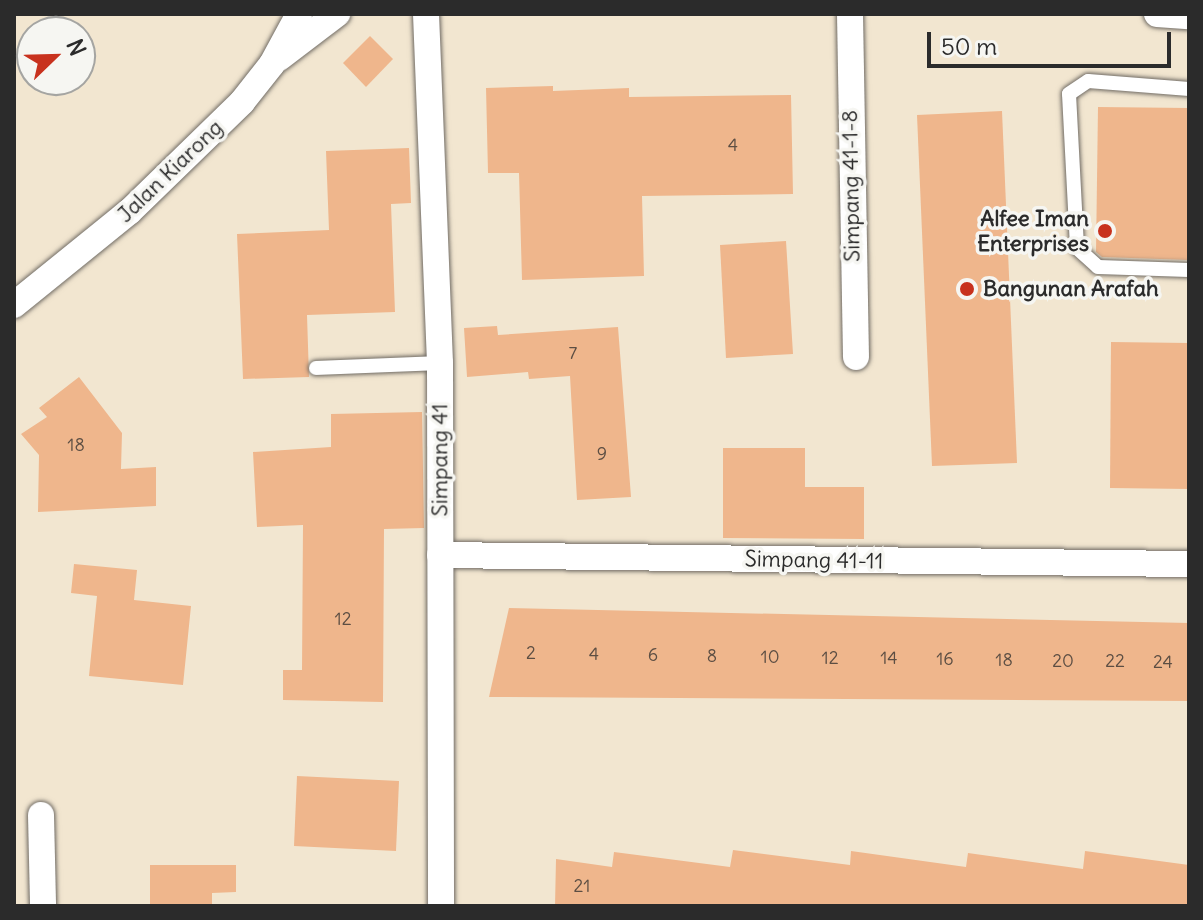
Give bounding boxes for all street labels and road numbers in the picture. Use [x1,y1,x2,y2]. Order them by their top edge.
street label: Simpang 41-1-8 [836,110,866,262]
street label: Jalan Kiarong [112,114,228,228]
street label: Simpang 41 [427,403,453,517]
street label: Simpang 41-11 [744,546,884,574]

